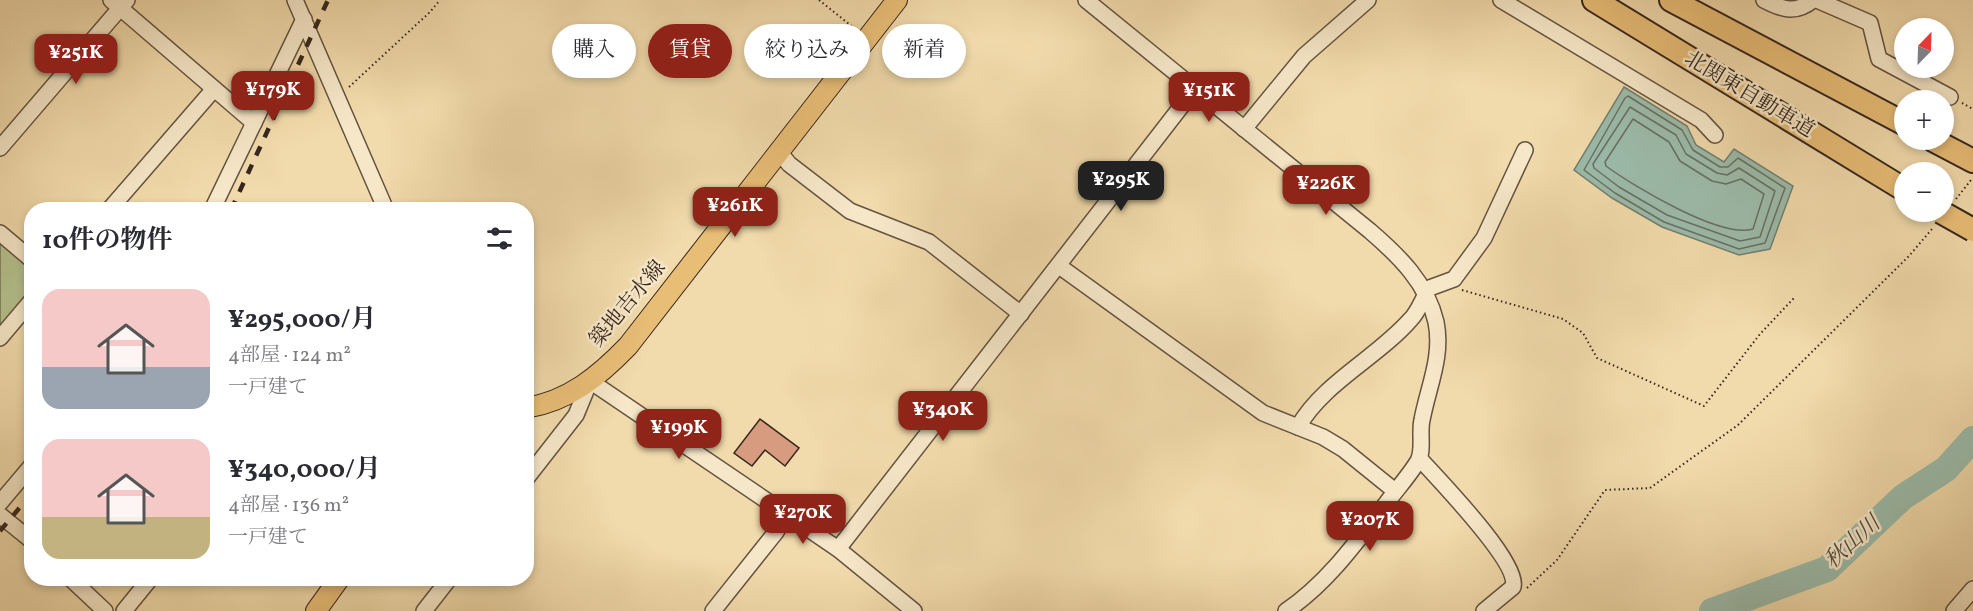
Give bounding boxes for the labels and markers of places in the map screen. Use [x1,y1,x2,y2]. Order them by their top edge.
pin: ¥251K [34,34,118,85]
pin: ¥179K [231,71,315,122]
pin: ¥151K [1167,72,1251,123]
pin: ¥295K [1079,161,1163,212]
pin: ¥226K [1284,165,1368,216]
pin: ¥261K [693,187,777,238]
pin: ¥340K [901,391,985,442]
pin: ¥199K [637,409,721,460]
pin: ¥270K [761,494,845,545]
pin: ¥207K [1328,501,1412,552]

